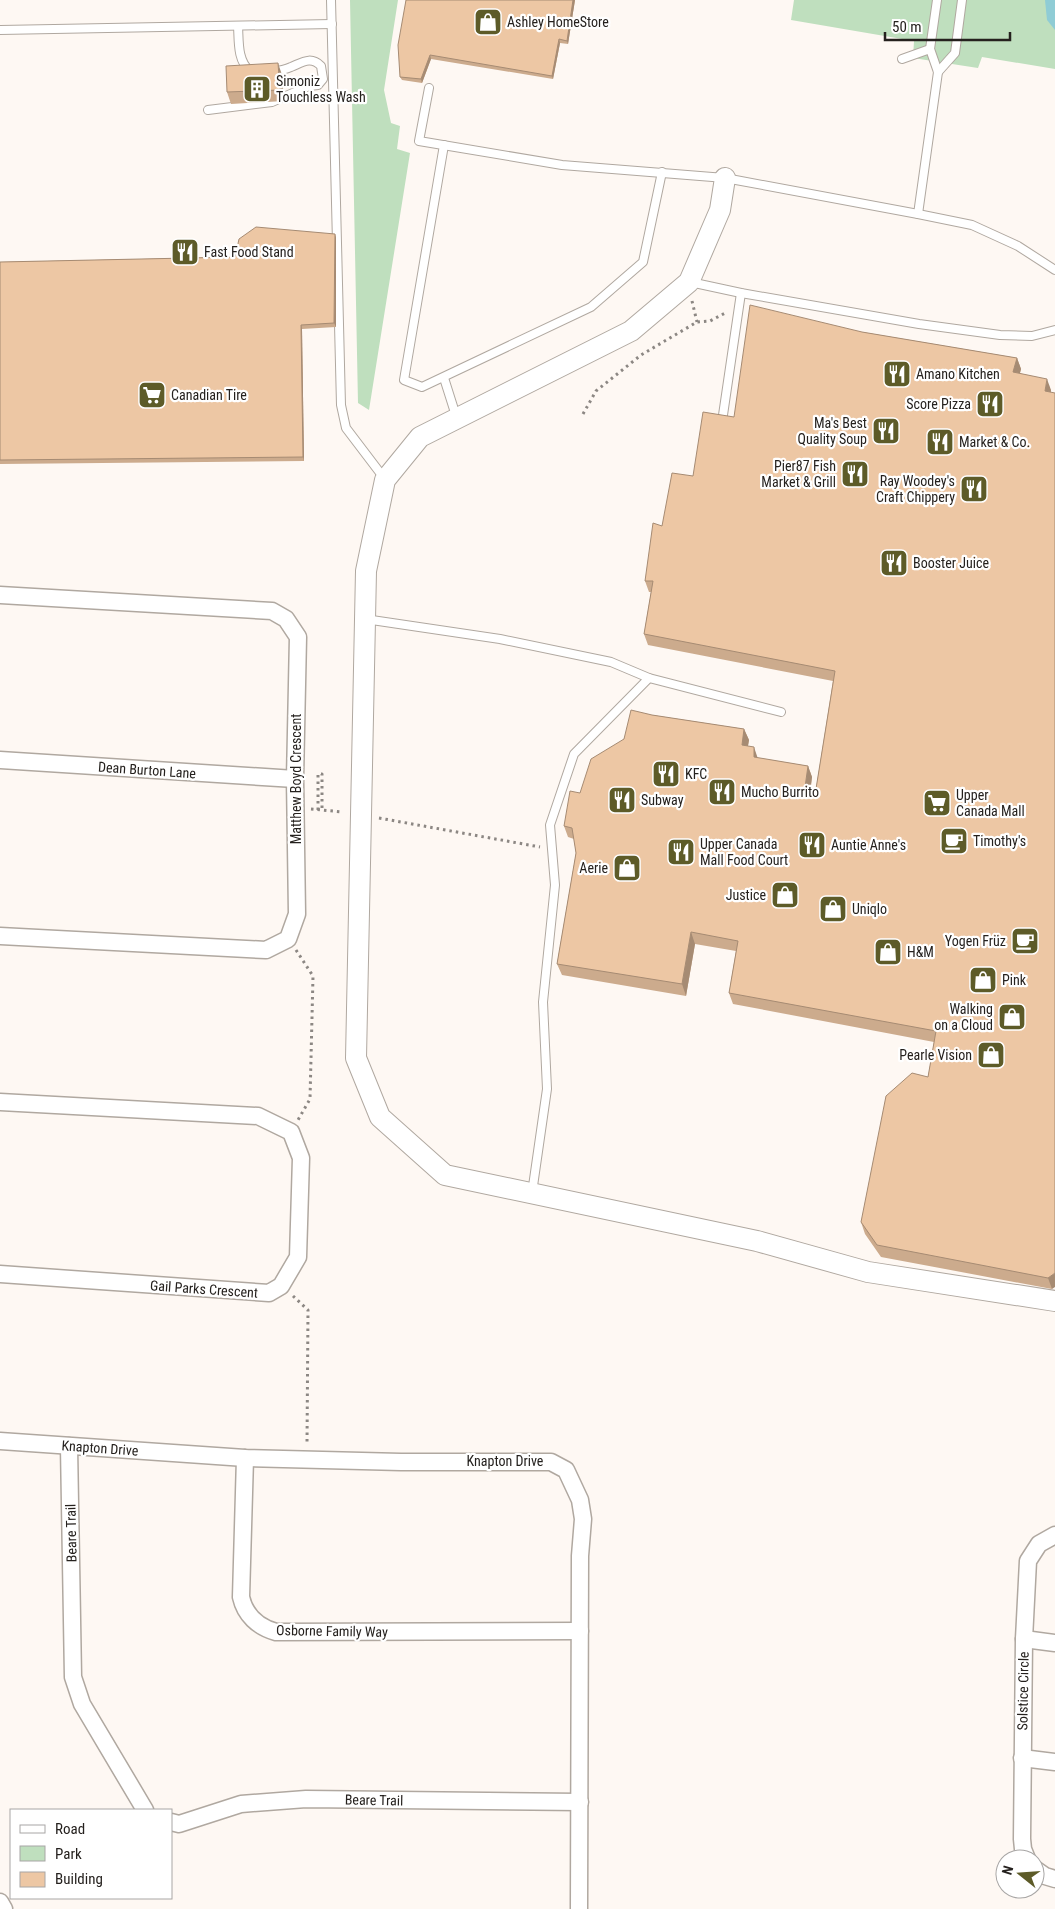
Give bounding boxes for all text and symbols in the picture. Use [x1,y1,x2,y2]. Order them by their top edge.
shop icon: Ashley HomeStore [473,7,503,37]
scale bar [885,10,1010,42]
place label: Ashley HomeStore [507,14,609,30]
text: 50 m [892,18,922,36]
place label: Simoniz Touchless Wash [276,73,366,105]
building icon: Simoniz Touchless Wash [242,74,272,104]
restaurant icon: Fast Food Stand [170,237,200,267]
place label: Fast Food Stand [204,244,294,260]
restaurant icon: Amano Kitchen [882,359,912,389]
place label: Amano Kitchen [916,366,1000,382]
supermarket icon: Canadian Tire [137,380,167,410]
place label: Canadian Tire [171,387,247,403]
restaurant icon: Score Pizza [975,389,1005,419]
place label: Score Pizza [906,396,971,412]
place label: Ma's Best Quality Soup [798,415,867,447]
restaurant icon: Ma's Best Quality Soup [871,416,901,446]
restaurant icon: Market & Co. [925,427,955,457]
place label: Market & Co. [959,434,1030,450]
place label: Pier87 Fish Market & Grill [761,458,836,490]
restaurant icon: Pier87 Fish Market & Grill [840,459,870,489]
place label: Ray Woodey's Craft Chippery [876,473,955,505]
restaurant icon: Ray Woodey's Craft Chippery [959,474,989,504]
restaurant icon: Booster Juice [879,548,909,578]
place label: Booster Juice [913,555,989,571]
street label: Matthew Boyd Crescent [288,714,304,844]
street label: Dean Burton Lane [98,759,197,781]
restaurant icon: KFC [651,759,681,789]
place label: KFC [685,766,707,782]
restaurant icon: Mucho Burrito [707,777,737,807]
place label: Mucho Burrito [741,784,819,800]
restaurant icon: Subway [607,785,637,815]
place label: Upper Canada Mall [956,787,1025,819]
supermarket icon: Upper Canada Mall [922,788,952,818]
place label: Subway [641,792,684,808]
cafe icon: Timothy's [939,826,969,856]
restaurant icon: Auntie Anne's [797,830,827,860]
place label: Timothy's [973,833,1026,849]
place label: Upper Canada Mall Food Court [700,836,788,868]
restaurant icon: Upper Canada Mall Food Court [666,837,696,867]
place label: Auntie Anne's [831,837,906,853]
shop icon: Aerie [612,853,642,883]
place label: Aerie [579,860,608,876]
shop icon: Justice [770,880,800,910]
place label: Justice [726,887,766,903]
shop icon: Uniqlo [818,894,848,924]
place label: Uniqlo [852,901,887,917]
cafe icon: Yogen Früz [1010,926,1040,956]
place label: Yogen Früz [945,933,1006,949]
shop icon: H&M [873,937,903,967]
place label: H&M [907,944,934,960]
shop icon: Pink [968,965,998,995]
place label: Pink [1002,972,1027,988]
place label: Walking on a Cloud [934,1001,993,1033]
shop icon: Walking on a Cloud [997,1002,1027,1032]
shop icon: Pearle Vision [976,1040,1006,1070]
place label: Pearle Vision [899,1047,972,1063]
street label: Gail Parks Crescent [149,1277,259,1301]
street label: Knapton Drive [61,1437,139,1459]
street label: Knapton Drive [467,1453,544,1469]
street label: Beare Trail [62,1504,80,1562]
street label: Osborne Family Way [276,1622,388,1640]
street label: Solstice Circle [1014,1651,1032,1731]
street label: Beare Trail [345,1791,403,1809]
legend [10,1809,172,1899]
text: Road [55,1820,85,1838]
text: Park [55,1845,82,1863]
north arrow [995,1849,1045,1899]
text: N [999,1864,1016,1877]
text: Building [55,1870,103,1888]

